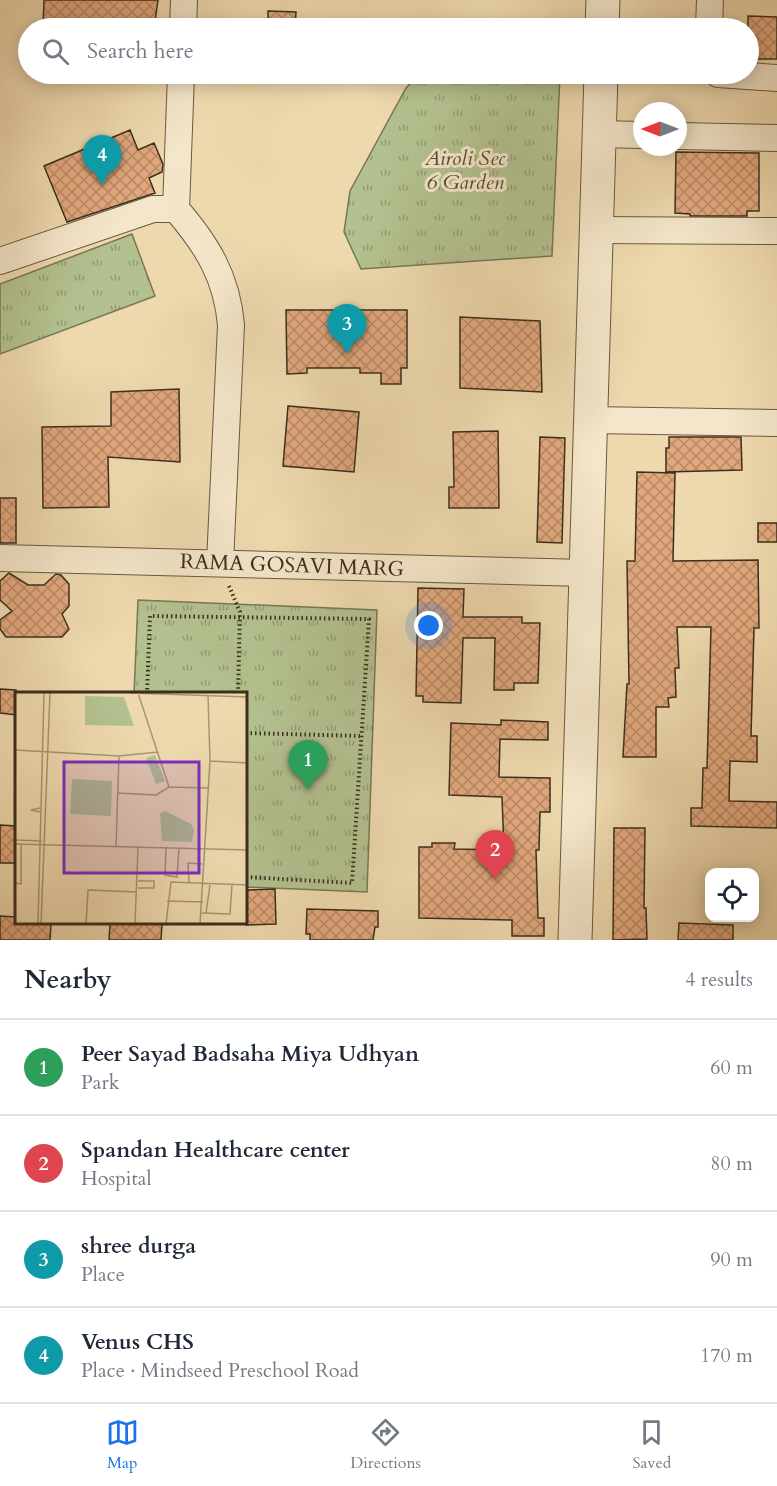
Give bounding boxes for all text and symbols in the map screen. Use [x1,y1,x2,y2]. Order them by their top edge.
search box [18,18,759,84]
icon: search [39,35,72,68]
text: Search here [87,36,194,66]
north arrow [633,102,687,156]
pin: 4 [82,136,122,185]
park label: Airoli Sec 6 Garden [424,144,505,197]
pin: 3 [328,304,366,354]
street label: RAMA GOSAVI MARG [179,547,405,584]
your location [414,611,443,640]
inset map [15,692,248,925]
pin: 1 [288,740,328,790]
pin: 2 [476,830,514,880]
map controls [705,868,759,922]
button: locate [705,868,759,922]
text: Nearby [24,962,112,997]
text: 4 results [685,966,753,993]
text: Peer Sayad Badsaha Miya Udhyan [81,1039,419,1069]
text: 1 [38,1054,49,1081]
text: 60 m [710,1054,753,1081]
text: Park [81,1069,119,1096]
text: Spandan Healthcare center [81,1135,350,1165]
text: 2 [38,1150,49,1177]
text: 80 m [710,1150,753,1177]
text: Hospital [81,1165,152,1192]
text: shree durga [81,1231,196,1261]
text: 3 [38,1246,49,1273]
text: 90 m [710,1246,753,1273]
text: Place [81,1261,125,1288]
text: Venus CHS [81,1327,194,1357]
text: 4 [38,1342,49,1369]
text: 170 m [700,1342,753,1369]
text: Place · Mindseed Preschool Road [81,1357,359,1384]
tab: Map [106,1416,139,1474]
tab: Directions [350,1416,421,1474]
tab: Saved [632,1416,671,1474]

